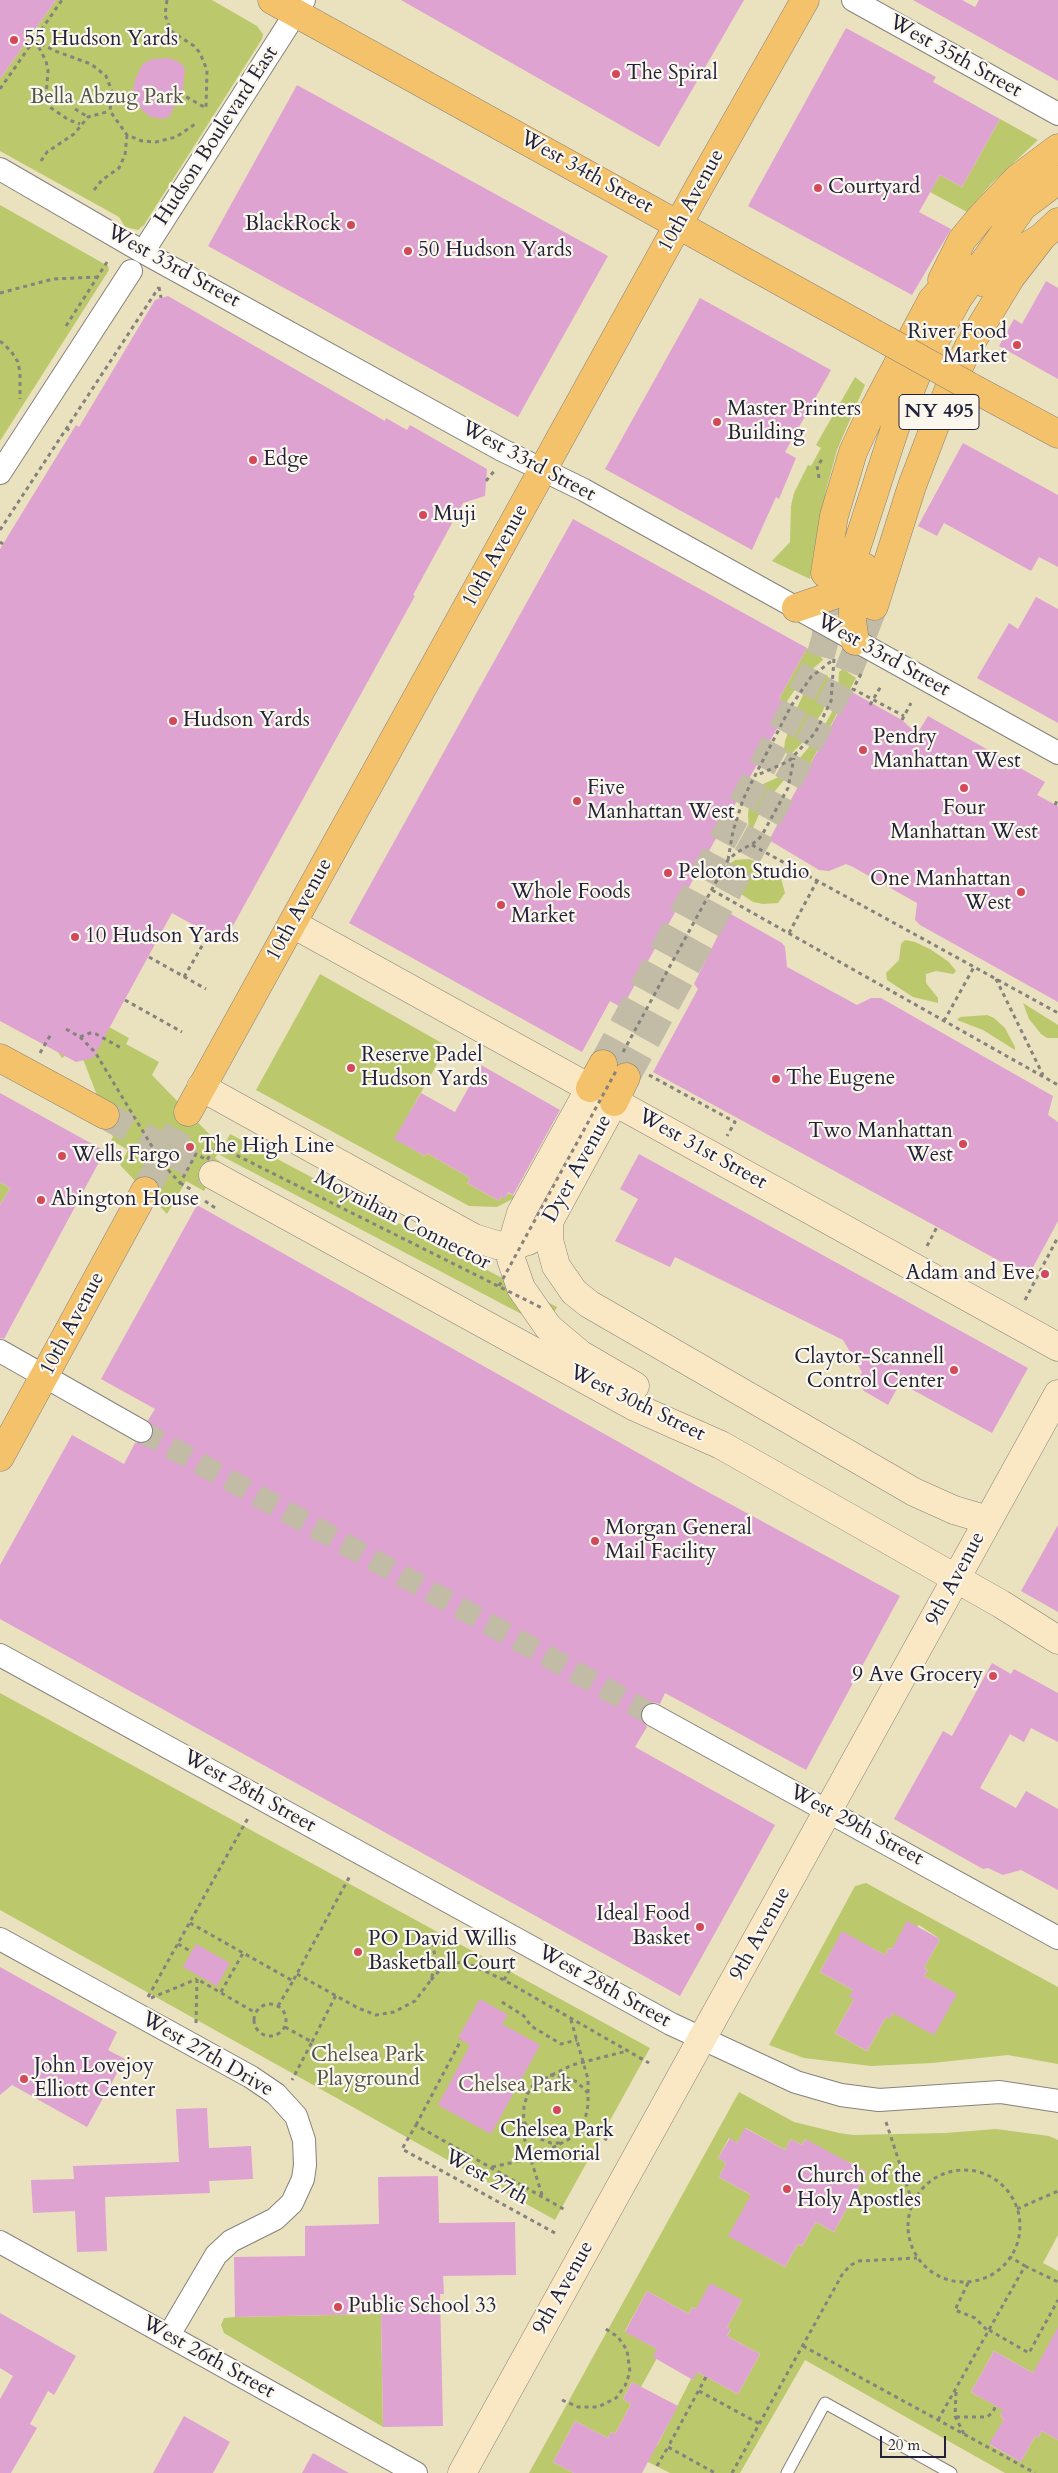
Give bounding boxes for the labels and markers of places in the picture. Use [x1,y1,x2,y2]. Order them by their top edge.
place label: 55 Hudson Yards [24,27,178,53]
marker: 55 Hudson Yards [8,34,20,46]
place label: The Spiral [626,61,718,87]
marker: The Spiral [610,68,622,80]
place label: Courtyard [828,175,920,201]
marker: Courtyard [812,182,824,194]
place label: BlackRock [245,212,341,238]
marker: BlackRock [345,219,357,231]
place label: 50 Hudson Yards [418,238,572,264]
marker: 50 Hudson Yards [402,245,414,257]
place label: River Food Market [907,320,1007,370]
marker: River Food Market [1011,339,1023,351]
place label: Master Printers Building [727,397,861,447]
marker: Master Printers Building [711,416,723,428]
place label: Edge [263,447,308,473]
marker: Edge [247,454,259,466]
place label: Muji [433,502,476,528]
marker: Muji [417,509,429,521]
place label: Hudson Yards [183,708,310,734]
marker: Hudson Yards [167,715,179,727]
place label: Pendry Manhattan West [873,725,1021,775]
marker: Pendry Manhattan West [857,744,869,756]
place label: Five Manhattan West [587,776,735,826]
marker: Four Manhattan West [958,782,970,794]
marker: Five Manhattan West [571,795,583,807]
place label: Four Manhattan West [890,796,1038,846]
place label: Peloton Studio [678,860,809,886]
marker: Peloton Studio [662,867,674,879]
place label: One Manhattan West [870,867,1011,917]
place label: Whole Foods Market [511,880,630,930]
marker: One Manhattan West [1015,886,1027,898]
marker: Whole Foods Market [495,899,507,911]
place label: 10 Hudson Yards [85,924,239,950]
marker: 10 Hudson Yards [69,931,81,943]
place label: Reserve Padel Hudson Yards [361,1043,488,1093]
marker: Reserve Padel Hudson Yards [345,1062,357,1074]
place label: The Eugene [786,1066,895,1092]
marker: The Eugene [770,1073,782,1085]
place label: Two Manhattan West [808,1119,953,1169]
place label: The High Line [200,1134,335,1160]
marker: Two Manhattan West [957,1138,969,1150]
marker: The High Line [184,1141,196,1153]
place label: Wells Fargo [72,1143,180,1169]
marker: Wells Fargo [56,1150,68,1162]
place label: Abington House [51,1187,199,1213]
marker: Abington House [35,1194,47,1206]
place label: Adam and Eve [905,1261,1035,1287]
marker: Adam and Eve [1039,1268,1051,1280]
place label: Claytor-Scannell Control Center [794,1345,944,1395]
marker: Claytor-Scannell Control Center [948,1364,960,1376]
place label: Morgan General Mail Facility [605,1516,752,1566]
marker: Morgan General Mail Facility [589,1535,601,1547]
place label: 9 Ave Grocery [852,1663,983,1689]
marker: 9 Ave Grocery [987,1670,999,1682]
place label: Ideal Food Basket [596,1902,690,1952]
marker: Ideal Food Basket [694,1921,706,1933]
place label: PO David Willis Basketball Court [368,1927,516,1977]
marker: PO David Willis Basketball Court [352,1946,364,1958]
place label: John Lovejoy Elliott Center [34,2054,155,2104]
marker: John Lovejoy Elliott Center [18,2073,30,2085]
marker: Chelsea Park Memorial [551,2104,563,2116]
place label: Chelsea Park Memorial [500,2118,614,2168]
place label: Church of the Holy Apostles [797,2164,922,2214]
marker: Church of the Holy Apostles [781,2183,793,2195]
place label: Public School 33 [348,2294,496,2320]
marker: Public School 33 [332,2301,344,2313]

